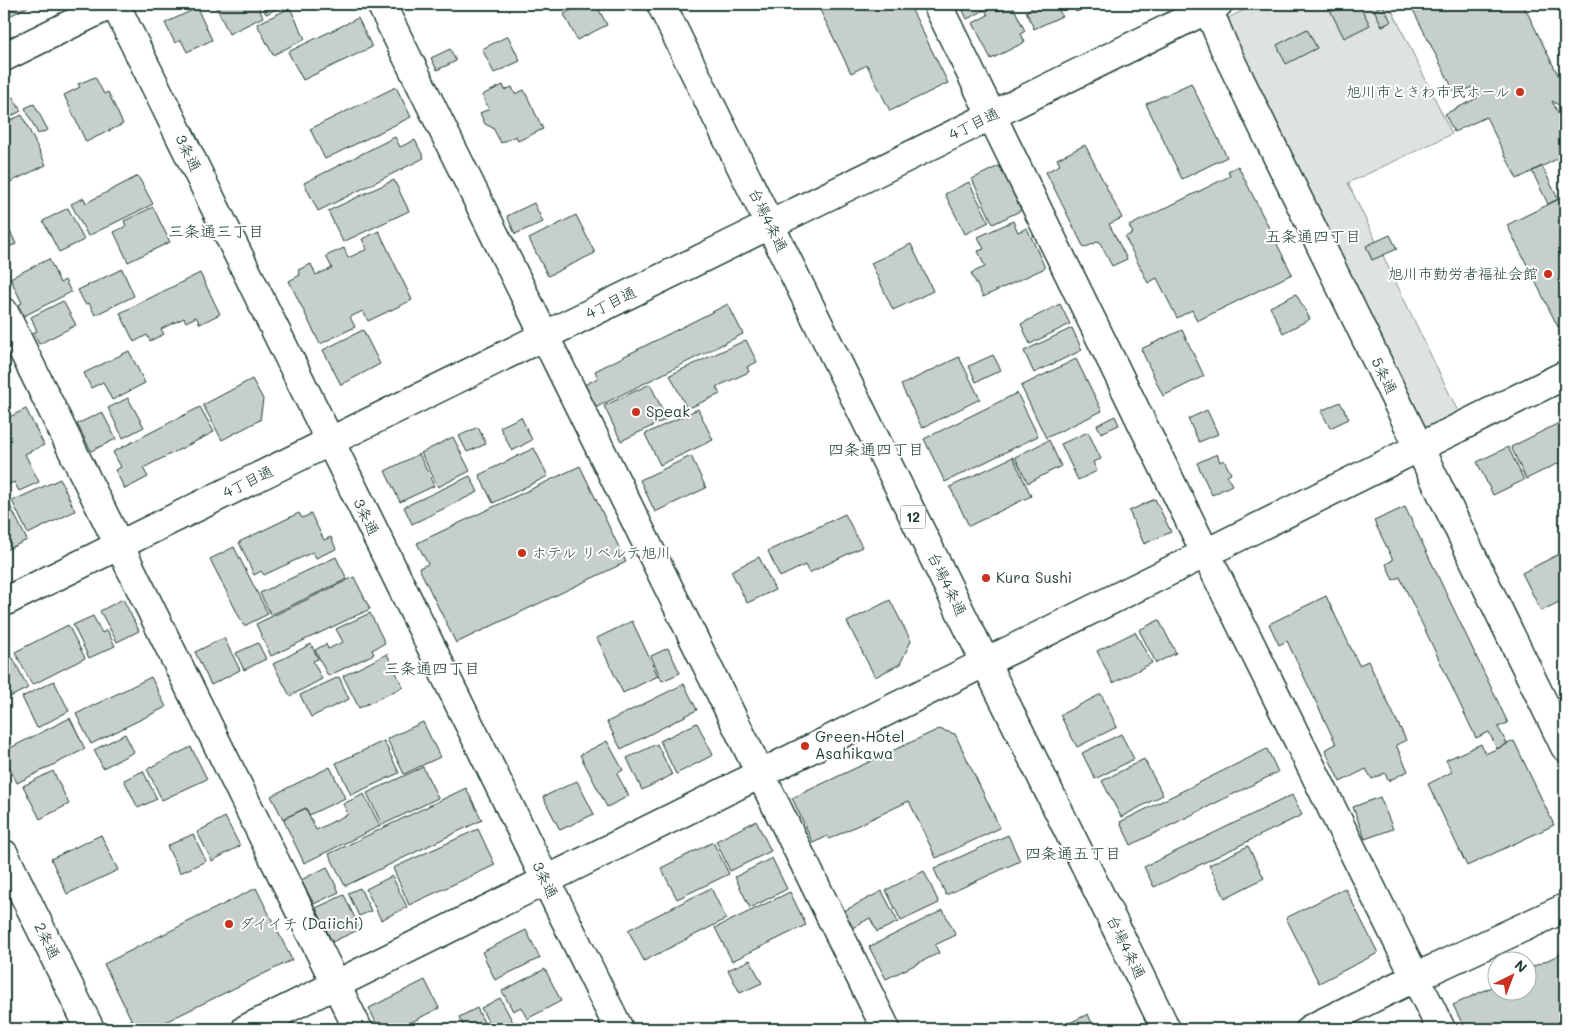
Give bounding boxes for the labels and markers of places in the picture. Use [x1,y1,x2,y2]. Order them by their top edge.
place label: 旭川市ときわ市民ホール [1346,81,1510,101]
marker: 旭川市ときわ市民ホール [1514,86,1526,98]
place label: 旭川市勤労者福祉会館 [1388,263,1538,283]
marker: 旭川市勤労者福祉会館 [1542,268,1554,280]
place label: Speak [646,401,690,421]
marker: Speak [630,406,642,418]
place label: ホテル リベルテ旭川 [532,542,671,562]
marker: ホテル リベルテ旭川 [516,547,528,559]
place label: Kura Sushi [996,567,1072,587]
marker: Kura Sushi [980,572,992,584]
place label: Green Hotel Asahikawa [815,726,905,763]
marker: Green Hotel Asahikawa [799,740,811,752]
place label: ダイイチ (Daiichi) [239,913,363,933]
marker: ダイイチ (Daiichi) [223,918,235,930]

